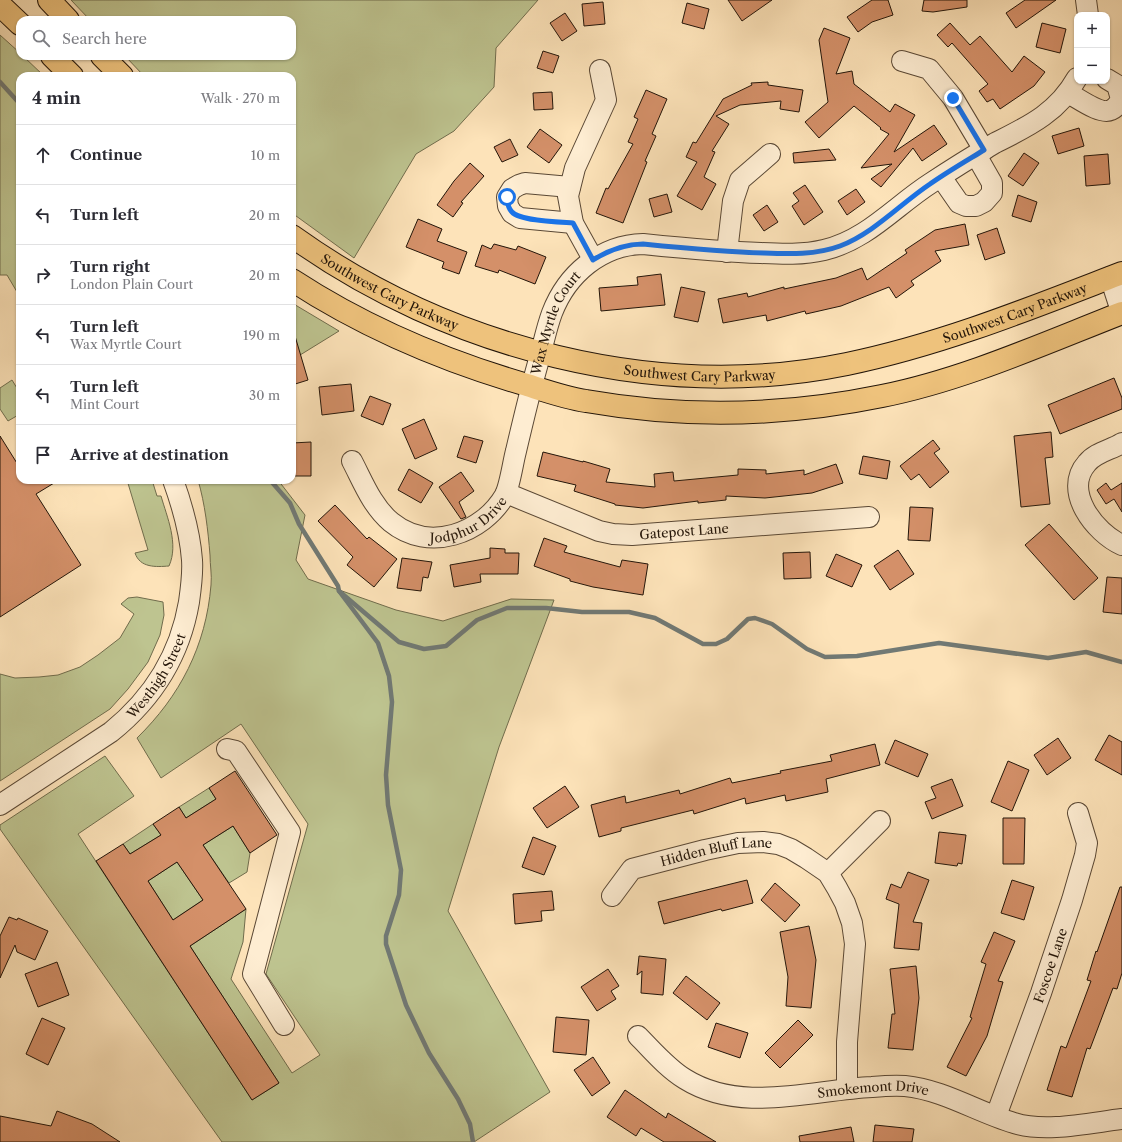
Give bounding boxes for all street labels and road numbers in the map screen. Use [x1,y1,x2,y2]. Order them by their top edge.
street label: Southwest Cary Parkway [318,250,462,333]
street label: Wax Myrtle Court [527,267,584,378]
street label: Southwest Cary Parkway [941,279,1090,346]
street label: Southwest Cary Parkway [622,361,777,385]
street label: Jodphur Drive [428,493,510,546]
street label: Gatepost Lane [639,520,729,542]
street label: Westhigh Street [123,631,189,722]
street label: Hidden Bluff Lane [658,834,773,869]
street label: Foscoe Lane [1030,926,1070,1005]
street label: Smokemont Drive [816,1077,931,1101]

